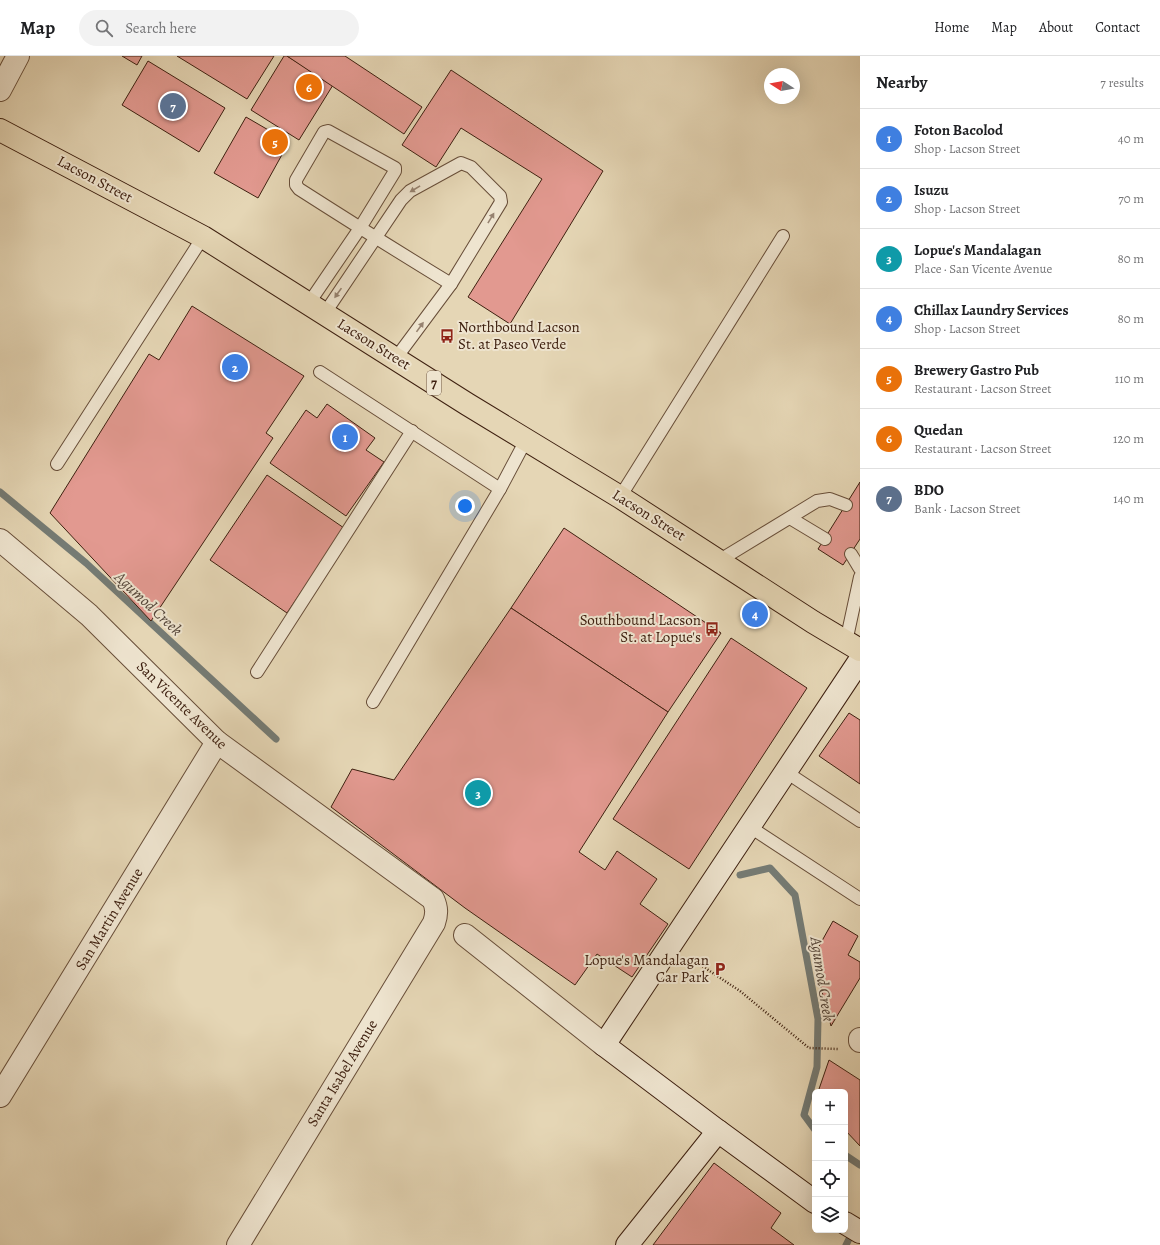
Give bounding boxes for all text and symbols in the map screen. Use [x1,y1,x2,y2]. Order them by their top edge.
search box [79,10,359,46]
text: Map [20,15,55,41]
icon: search [93,17,115,39]
text: Search here [125,18,197,38]
text: Home [934,18,969,37]
text: Map [991,18,1017,37]
text: About [1039,18,1073,37]
text: Contact [1095,18,1140,37]
north arrow [764,68,800,104]
text: Nearby [876,71,927,94]
pin: 6 [296,72,322,102]
text: 7 results [1100,74,1144,91]
pin: 7 [160,91,186,121]
text: Foton Bacolod [914,120,1003,140]
pin: 5 [262,127,288,157]
text: 1 [887,130,891,147]
text: 40 m [1118,130,1144,147]
text: Shop · Lacson Street [914,140,1020,157]
street label: Lacson Street [54,151,136,207]
text: Isuzu [914,180,949,200]
one-way arrow [410,185,420,193]
text: 2 [886,190,892,207]
text: 70 m [1118,190,1144,207]
text: Shop · Lacson Street [914,200,1020,217]
one-way arrow [488,212,495,224]
text: Lopue's Mandalagan [914,240,1041,260]
text: 3 [886,250,892,267]
text: 80 m [1117,250,1144,267]
text: Place · San Vicente Avenue [914,260,1052,277]
one-way arrow [334,288,342,298]
text: Chillax Laundry Services [914,300,1069,320]
text: 4 [886,310,892,327]
text: 80 m [1117,310,1144,327]
street label: Lacson Street [334,314,414,374]
place label: Northbound Lacson St. at Paseo Verde [458,317,580,354]
text: Shop · Lacson Street [914,320,1020,337]
one-way arrow [415,321,424,332]
bus stop icon: Northbound Lacson St. at Paseo Verde [439,328,455,344]
pin: 2 [222,352,248,382]
text: Brewery Gastro Pub [914,360,1039,380]
text: 5 [886,370,892,387]
text: 110 m [1115,370,1144,387]
road number: 7 [427,371,441,395]
text: Restaurant · Lacson Street [914,380,1052,397]
text: Quedan [914,420,963,440]
pin: 1 [332,422,358,452]
text: 6 [886,430,892,447]
text: 120 m [1113,430,1144,447]
text: Restaurant · Lacson Street [914,440,1052,457]
text: BDO [914,480,944,500]
street label: Lacson Street [609,485,689,545]
text: 7 [886,490,892,507]
text: 140 m [1113,490,1144,507]
your location [455,496,475,516]
text: Bank · Lacson Street [914,500,1021,517]
water label: Agumod Creek [109,566,187,641]
pin: 4 [742,599,768,629]
place label: Southbound Lacson St. at Lopue's [580,610,701,647]
bus stop icon: Southbound Lacson St. at Lopue's [704,621,720,637]
street label: San Vicente Avenue [132,656,232,754]
pin: 3 [465,778,491,808]
street label: San Martin Avenue [71,864,148,974]
water label: Agumod Creek [804,934,840,1023]
place label: Lopue's Mandalagan Car Park [584,950,710,987]
parking icon: Lopue's Mandalagan Car Park [712,961,728,977]
street label: Santa Isabel Avenue [302,1016,382,1130]
map controls [812,1089,848,1233]
button: + [812,1089,848,1125]
button: − [812,1125,848,1161]
button: locate [812,1161,848,1197]
button: layers [812,1197,848,1233]

